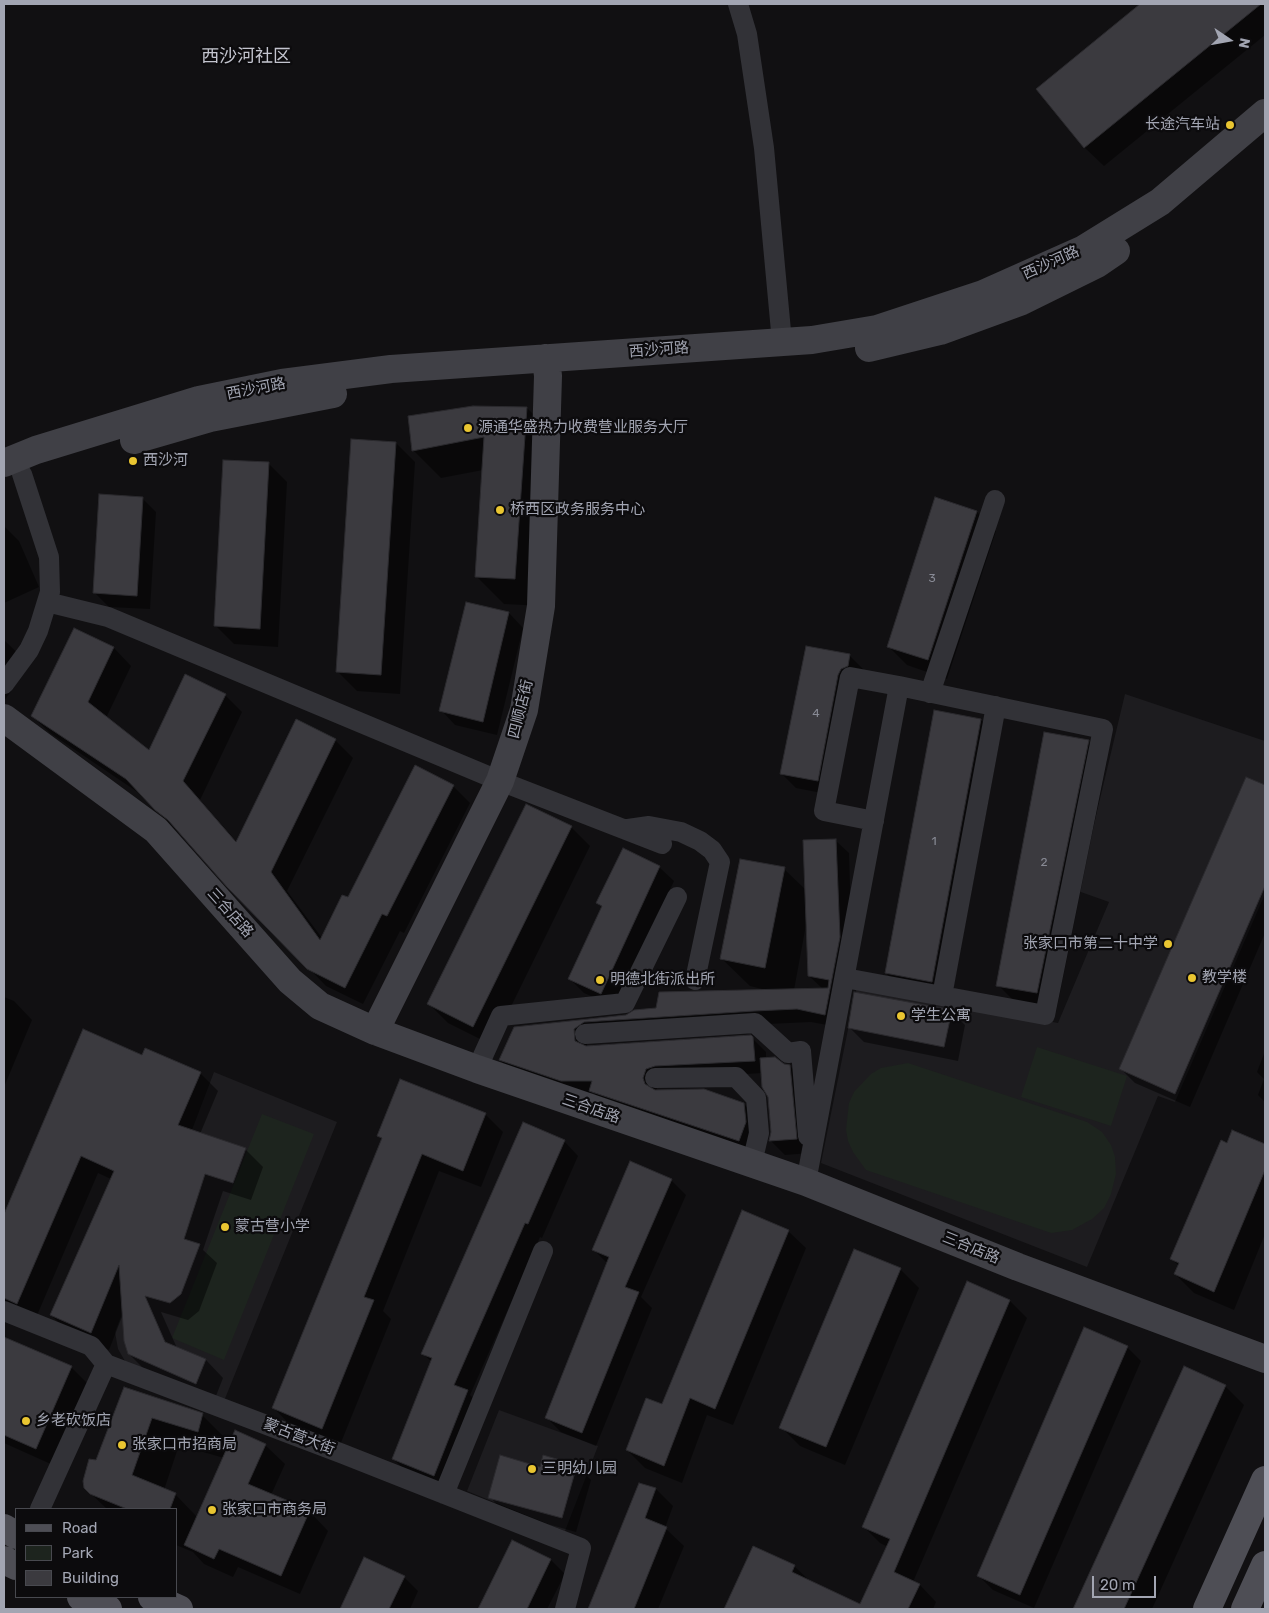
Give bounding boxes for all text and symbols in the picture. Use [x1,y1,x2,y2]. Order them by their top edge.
north arrow [1204,15,1254,65]
text: N [1235,37,1254,50]
district label: 西沙河社区 [201,46,291,68]
place label: 长途汽车站 [1145,116,1220,134]
marker: 长途汽车站 [1224,119,1236,131]
street label: 西沙河路 [1020,243,1082,283]
street label: 西沙河路 [628,339,690,361]
street label: 西沙河路 [225,374,287,404]
place label: 源通华盛热力收费营业服务大厅 [478,419,688,437]
marker: 源通华盛热力收费营业服务大厅 [462,422,474,434]
place label: 西沙河 [143,452,188,470]
marker: 西沙河 [127,455,139,467]
place label: 桥西区政务服务中心 [510,501,645,519]
marker: 桥西区政务服务中心 [494,504,506,516]
house number: 3 [928,572,936,586]
street label: 四顺店街 [505,678,537,740]
house number: 4 [812,707,820,721]
house number: 1 [931,835,937,849]
house number: 2 [1040,856,1048,870]
street label: 三合店路 [203,885,257,941]
place label: 张家口市第二十中学 [1023,935,1158,953]
marker: 张家口市第二十中学 [1162,938,1174,950]
place label: 教学楼 [1202,969,1247,987]
place label: 明德北街派出所 [610,971,715,989]
marker: 教学楼 [1186,972,1198,984]
marker: 明德北街派出所 [594,974,606,986]
place label: 学生公寓 [911,1007,971,1025]
marker: 学生公寓 [895,1010,907,1022]
street label: 三合店路 [560,1091,622,1127]
place label: 蒙古营小学 [235,1218,310,1236]
marker: 蒙古营小学 [219,1221,231,1233]
street label: 三合店路 [940,1228,1002,1268]
place label: 乡老砍饭店 [36,1412,111,1430]
marker: 乡老砍饭店 [20,1415,32,1427]
street label: 蒙古营大街 [261,1415,337,1459]
place label: 张家口市招商局 [132,1436,237,1454]
marker: 张家口市招商局 [116,1439,128,1451]
place label: 三明幼儿园 [542,1460,617,1478]
marker: 三明幼儿园 [526,1463,538,1475]
place label: 张家口市商务局 [222,1501,327,1519]
marker: 张家口市商务局 [206,1504,218,1516]
legend [15,1508,178,1598]
text: Road [62,1519,98,1537]
text: Park [62,1544,93,1562]
scale bar [1094,1566,1158,1598]
text: Building [62,1569,119,1587]
text: 20 m [1100,1576,1135,1594]

